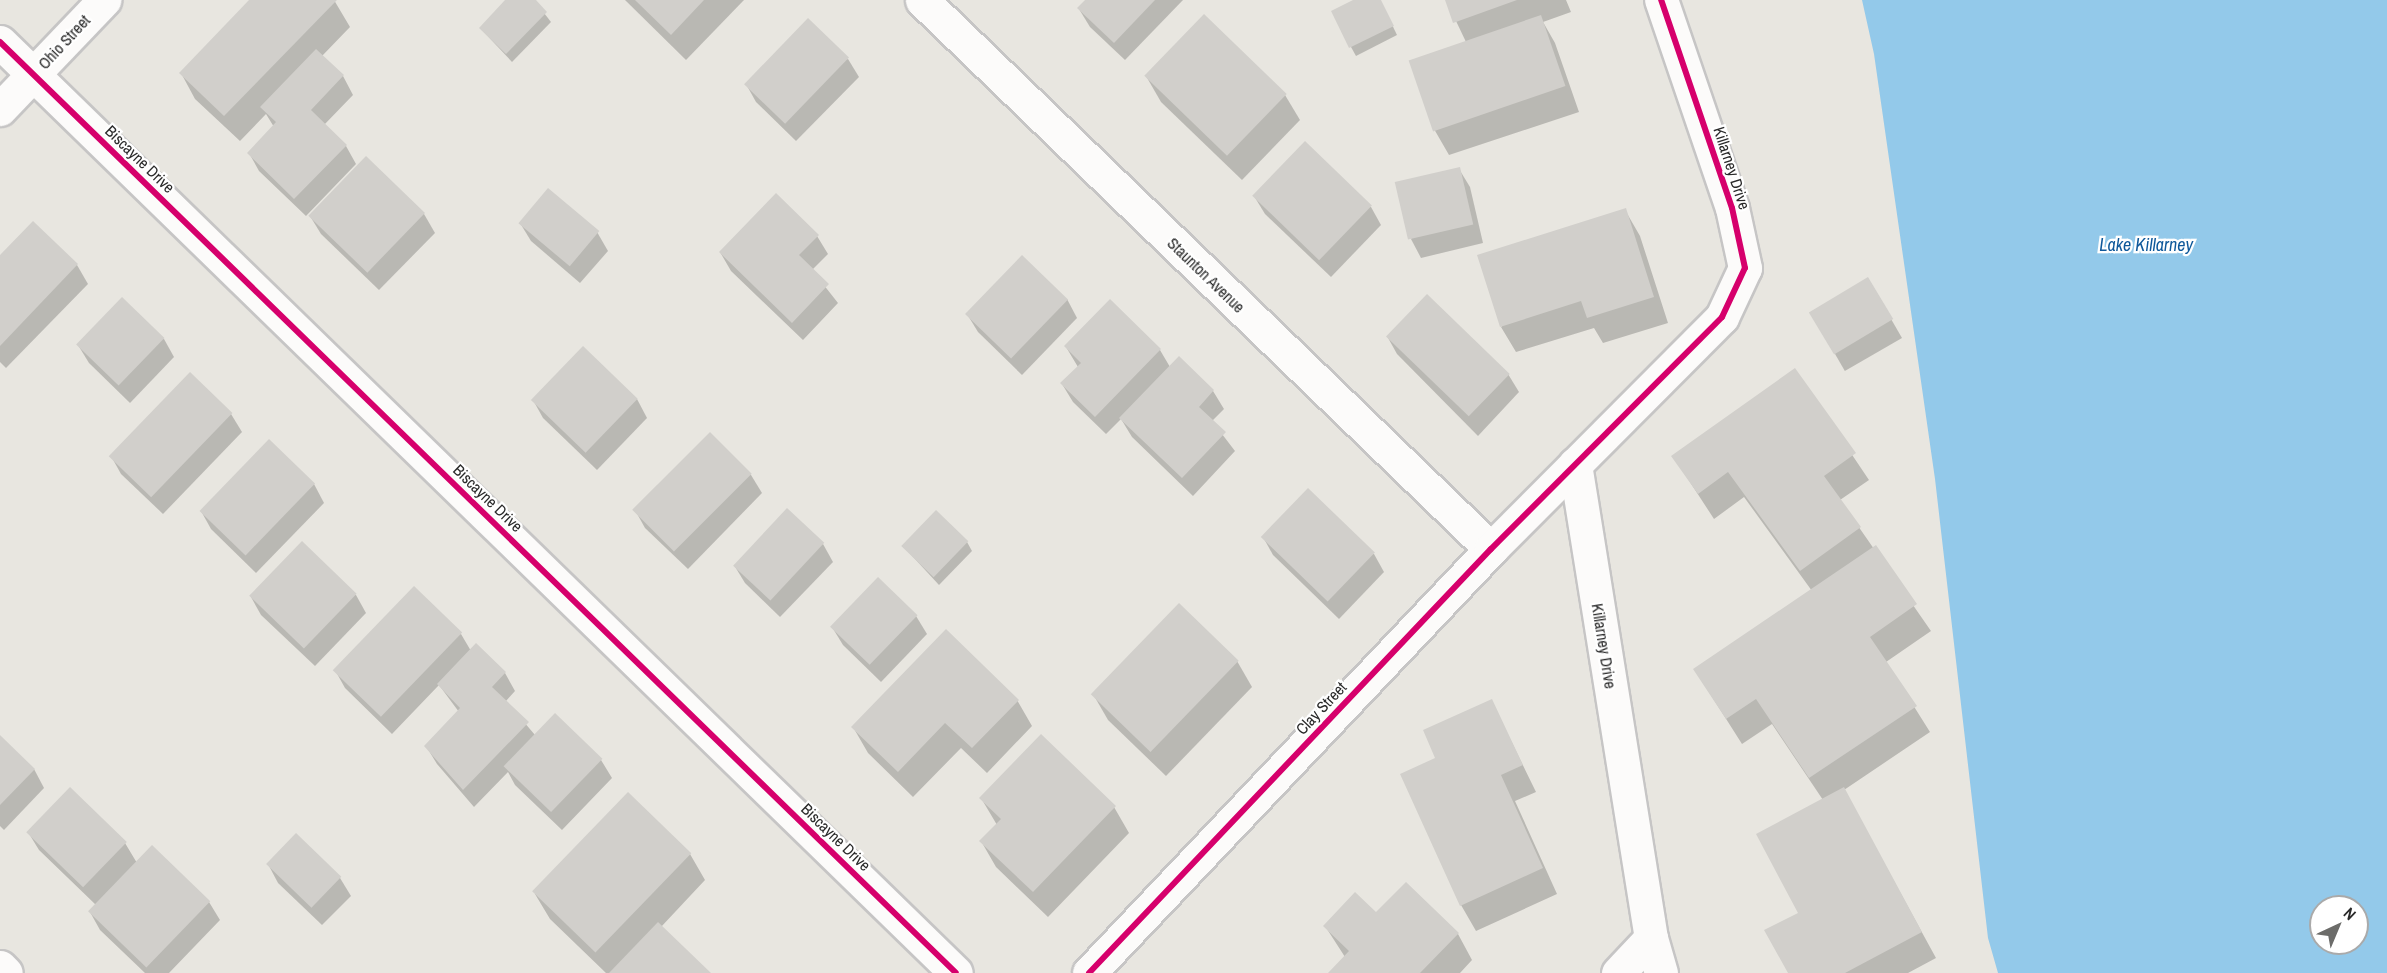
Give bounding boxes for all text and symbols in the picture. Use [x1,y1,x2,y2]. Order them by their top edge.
street label: Ohio Street [34,11,94,73]
street label: Biscayne Drive [101,121,179,197]
street label: Killarney Drive [1710,124,1754,212]
street label: Staunton Avenue [1163,233,1249,317]
water label: Lake Killarney [2099,234,2193,256]
street label: Biscayne Drive [449,460,527,536]
street label: Killarney Drive [1588,602,1620,690]
street label: Clay Street [1292,678,1350,738]
street label: Biscayne Drive [797,799,875,875]
north arrow [2309,895,2369,955]
text: N [2339,902,2361,925]

